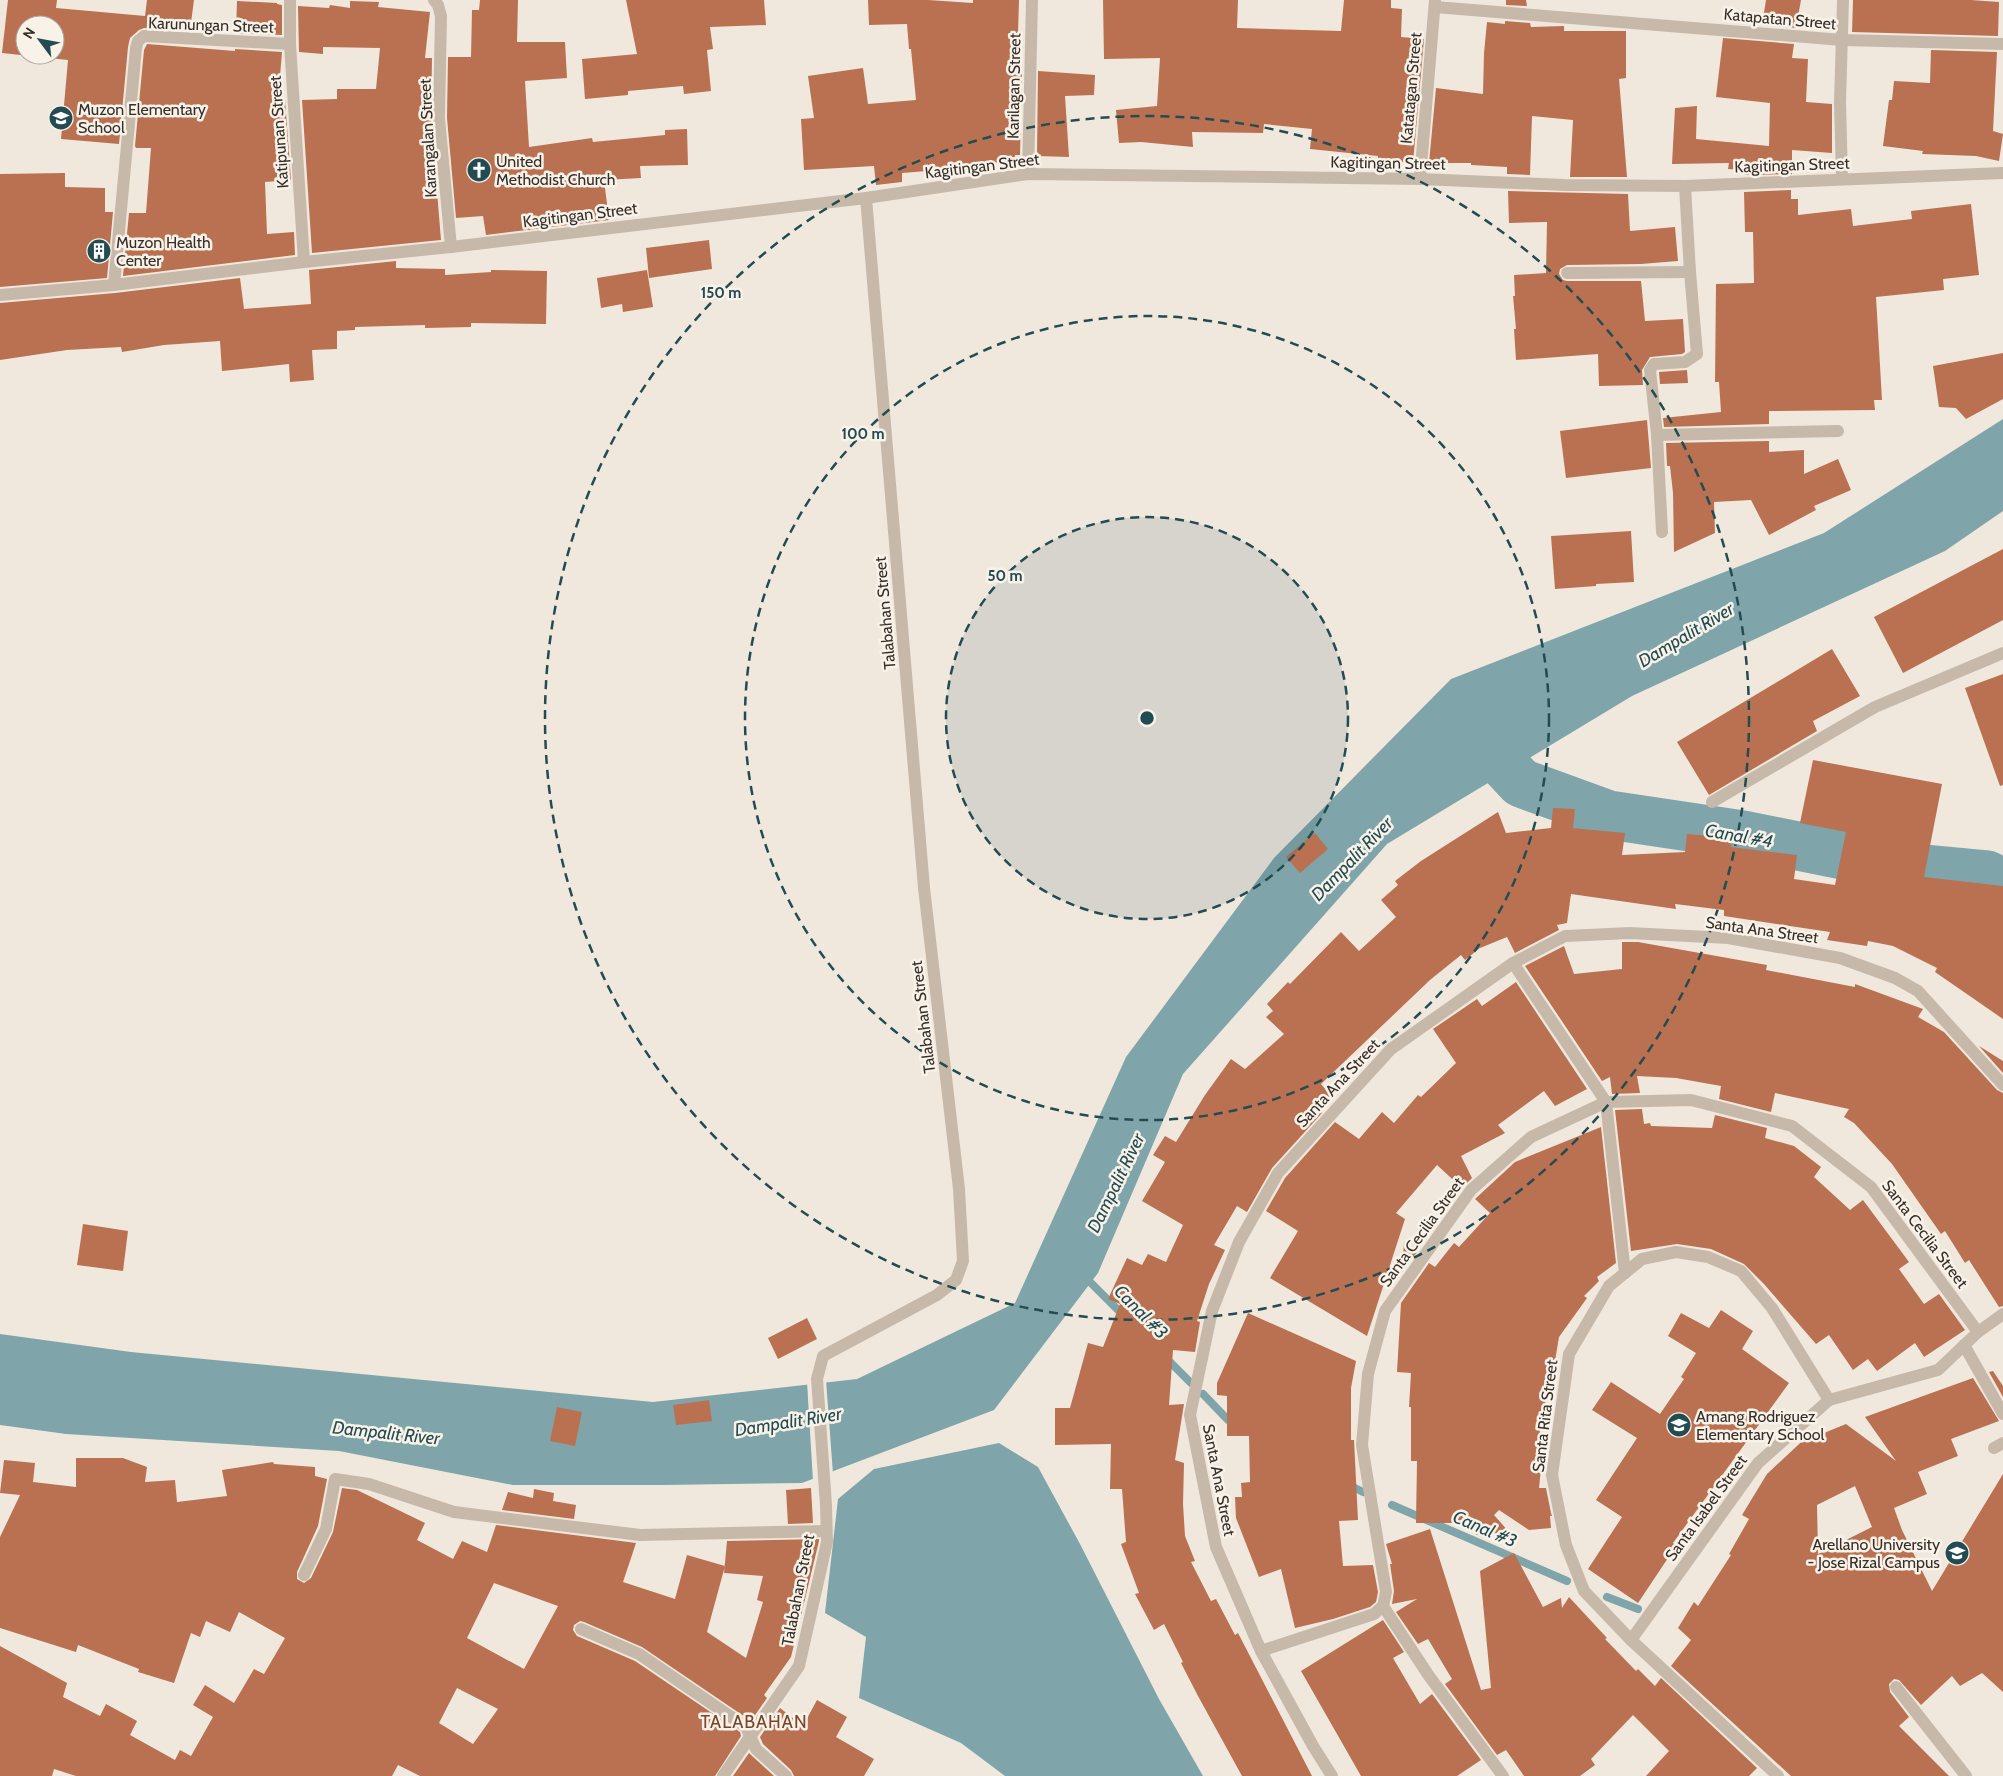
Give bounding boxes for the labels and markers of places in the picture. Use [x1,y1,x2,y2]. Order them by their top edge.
place label: Muzon Elementary School [78,100,206,137]
school or university icon: Muzon Elementary School [48,105,74,131]
place label: United Methodist Church [496,152,615,189]
church icon: United Methodist Church [466,157,492,183]
place label: Muzon Health Center [116,233,211,270]
building icon: Muzon Health Center [86,238,112,264]
centre of rings [1138,709,1156,727]
place label: Amang Rodriguez Elementary School [1696,1407,1824,1444]
school or university icon: Amang Rodriguez Elementary School [1666,1412,1692,1438]
place label: Arellano University - Jose Rizal Campus [1808,1535,1940,1572]
school or university icon: Arellano University - Jose Rizal Campus [1944,1540,1970,1566]

